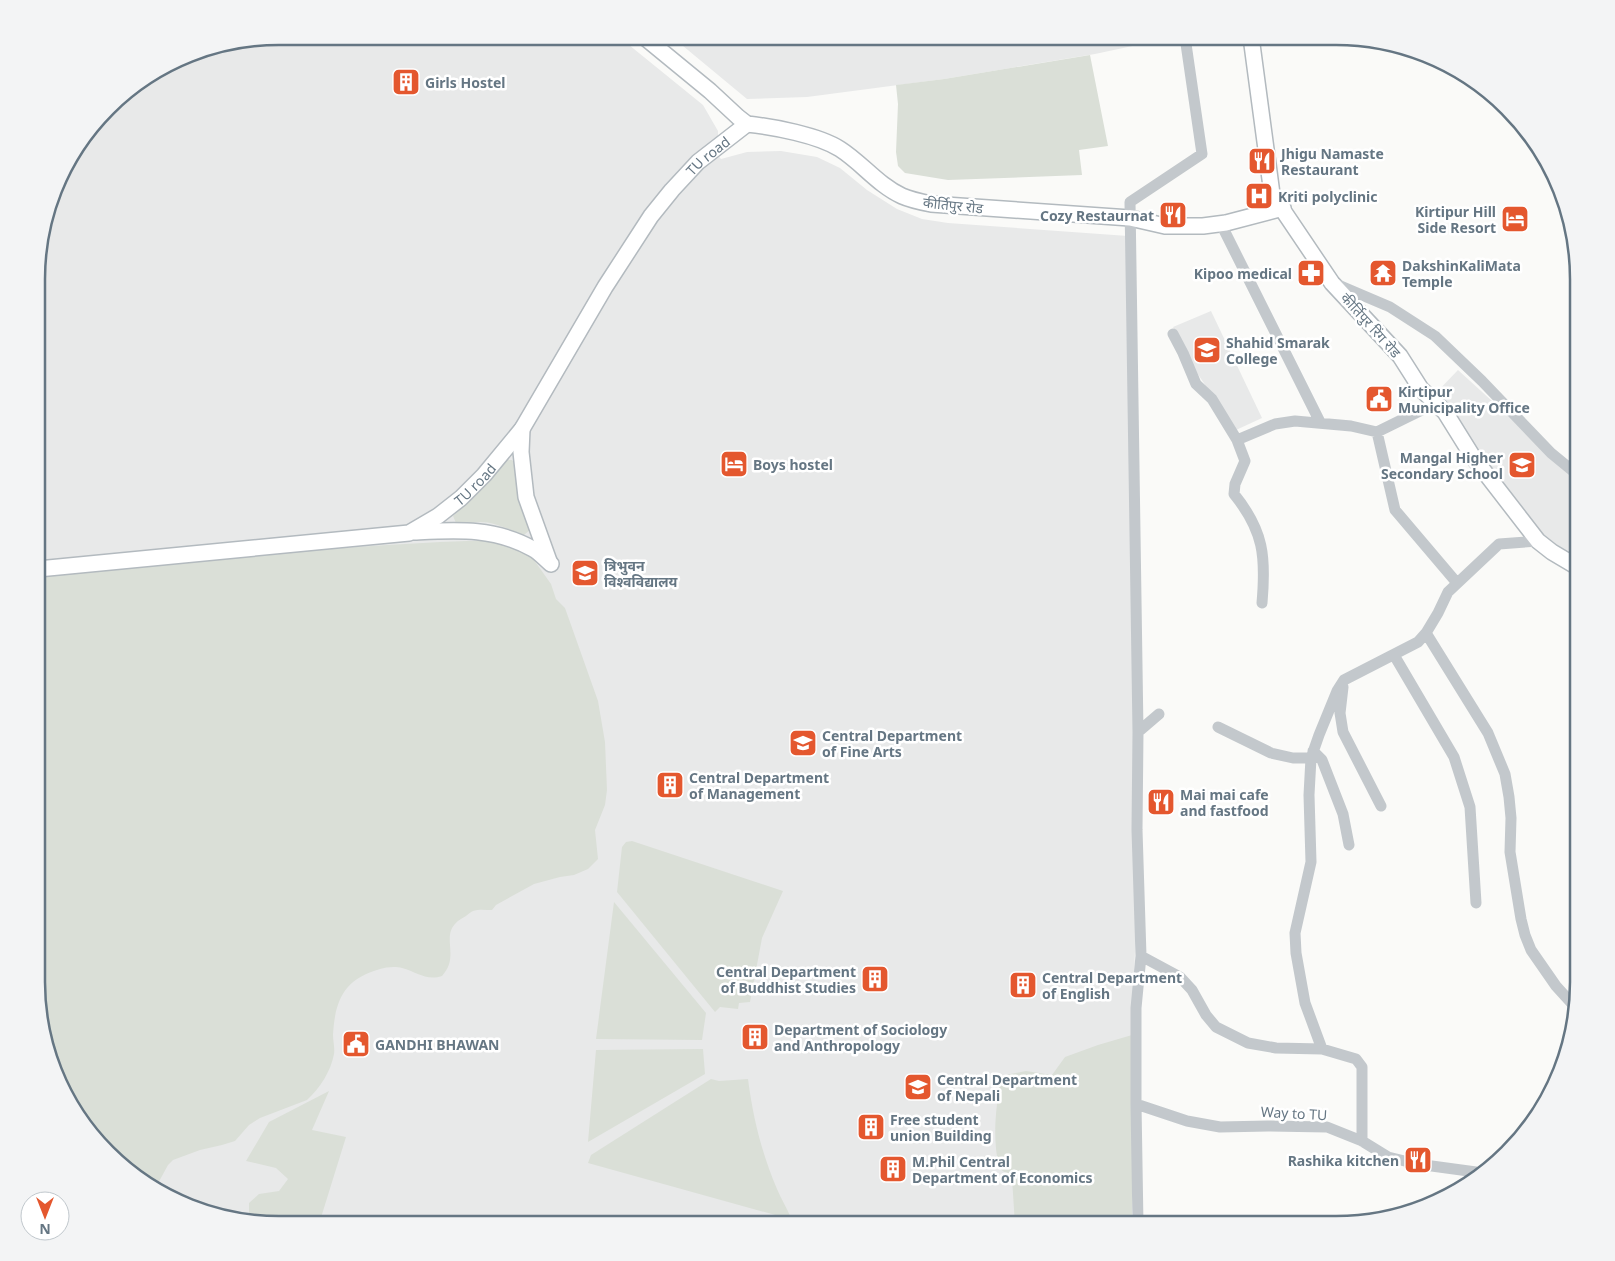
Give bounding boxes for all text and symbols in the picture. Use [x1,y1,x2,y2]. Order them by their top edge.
building icon: Girls Hostel [391,67,421,97]
place label: Girls Hostel [425,73,506,92]
street label: TU road [681,131,734,179]
place label: Jhigu Namaste Restaurant [1279,144,1384,179]
restaurant icon: Jhigu Namaste Restaurant [1247,146,1277,176]
hospital icon: Kriti polyclinic [1244,181,1274,211]
place label: Kriti polyclinic [1278,187,1378,206]
street label: कीर्तिपुर रोड [922,192,984,219]
restaurant icon: Cozy Restaurnat [1158,200,1188,230]
place label: Kirtipur Hill Side Resort [1415,202,1496,237]
hotel icon: Kirtipur Hill Side Resort [1500,204,1530,234]
place label: Cozy Restaurnat [1040,206,1154,225]
place label: DakshinKaliMata Temple [1402,256,1521,291]
pharmacy icon: Kipoo medical [1296,258,1326,288]
temple icon: DakshinKaliMata Temple [1368,258,1398,288]
place label: Kipoo medical [1194,264,1292,283]
street label: कीर्तिपुर रिंग रोड [1336,289,1406,363]
place label: Shahid Smarak College [1226,333,1330,368]
school or university icon: Shahid Smarak College [1192,335,1222,365]
place label: Kirtipur Municipality Office [1398,382,1530,417]
public building icon: Kirtipur Municipality Office [1364,384,1394,414]
place label: Mangal Higher Secondary School [1381,448,1504,483]
hotel icon: Boys hostel [719,449,749,479]
school or university icon: Mangal Higher Secondary School [1507,450,1537,480]
place label: Boys hostel [753,455,833,474]
street label: TU road [450,459,500,510]
place label: त्रिभुवन विश्वविद्यालय [604,556,678,591]
school or university icon: त्रिभुवन विश्वविद्यालय [570,558,600,588]
place label: Central Department of Fine Arts [822,726,962,761]
school or university icon: Central Department of Fine Arts [788,728,818,758]
place label: Central Department of Management [689,768,829,803]
building icon: Central Department of Management [655,770,685,800]
place label: Mai mai cafe and fastfood [1180,785,1269,820]
restaurant icon: Mai mai cafe and fastfood [1146,787,1176,817]
place label: Central Department of Buddhist Studies [716,962,856,997]
building icon: Central Department of Buddhist Studies [860,964,890,994]
place label: Central Department of English [1042,968,1182,1003]
building icon: Central Department of English [1008,970,1038,1000]
place label: Department of Sociology and Anthropology [774,1020,947,1055]
building icon: Department of Sociology and Anthropology [740,1022,770,1052]
public building icon: GANDHI BHAWAN [341,1029,371,1059]
place label: GANDHI BHAWAN [375,1035,499,1054]
place label: Central Department of Nepali [937,1070,1077,1105]
school or university icon: Central Department of Nepali [903,1072,933,1102]
street label: Way to TU [1260,1102,1328,1124]
place label: Free student union Building [890,1110,992,1145]
building icon: Free student union Building [856,1112,886,1142]
restaurant icon: Rashika kitchen [1403,1145,1433,1175]
place label: Rashika kitchen [1288,1151,1399,1170]
place label: M.Phil Central Department of Economics [912,1152,1093,1187]
building icon: M.Phil Central Department of Economics [878,1154,908,1184]
north arrow [20,1191,70,1241]
text: N [39,1220,51,1239]

